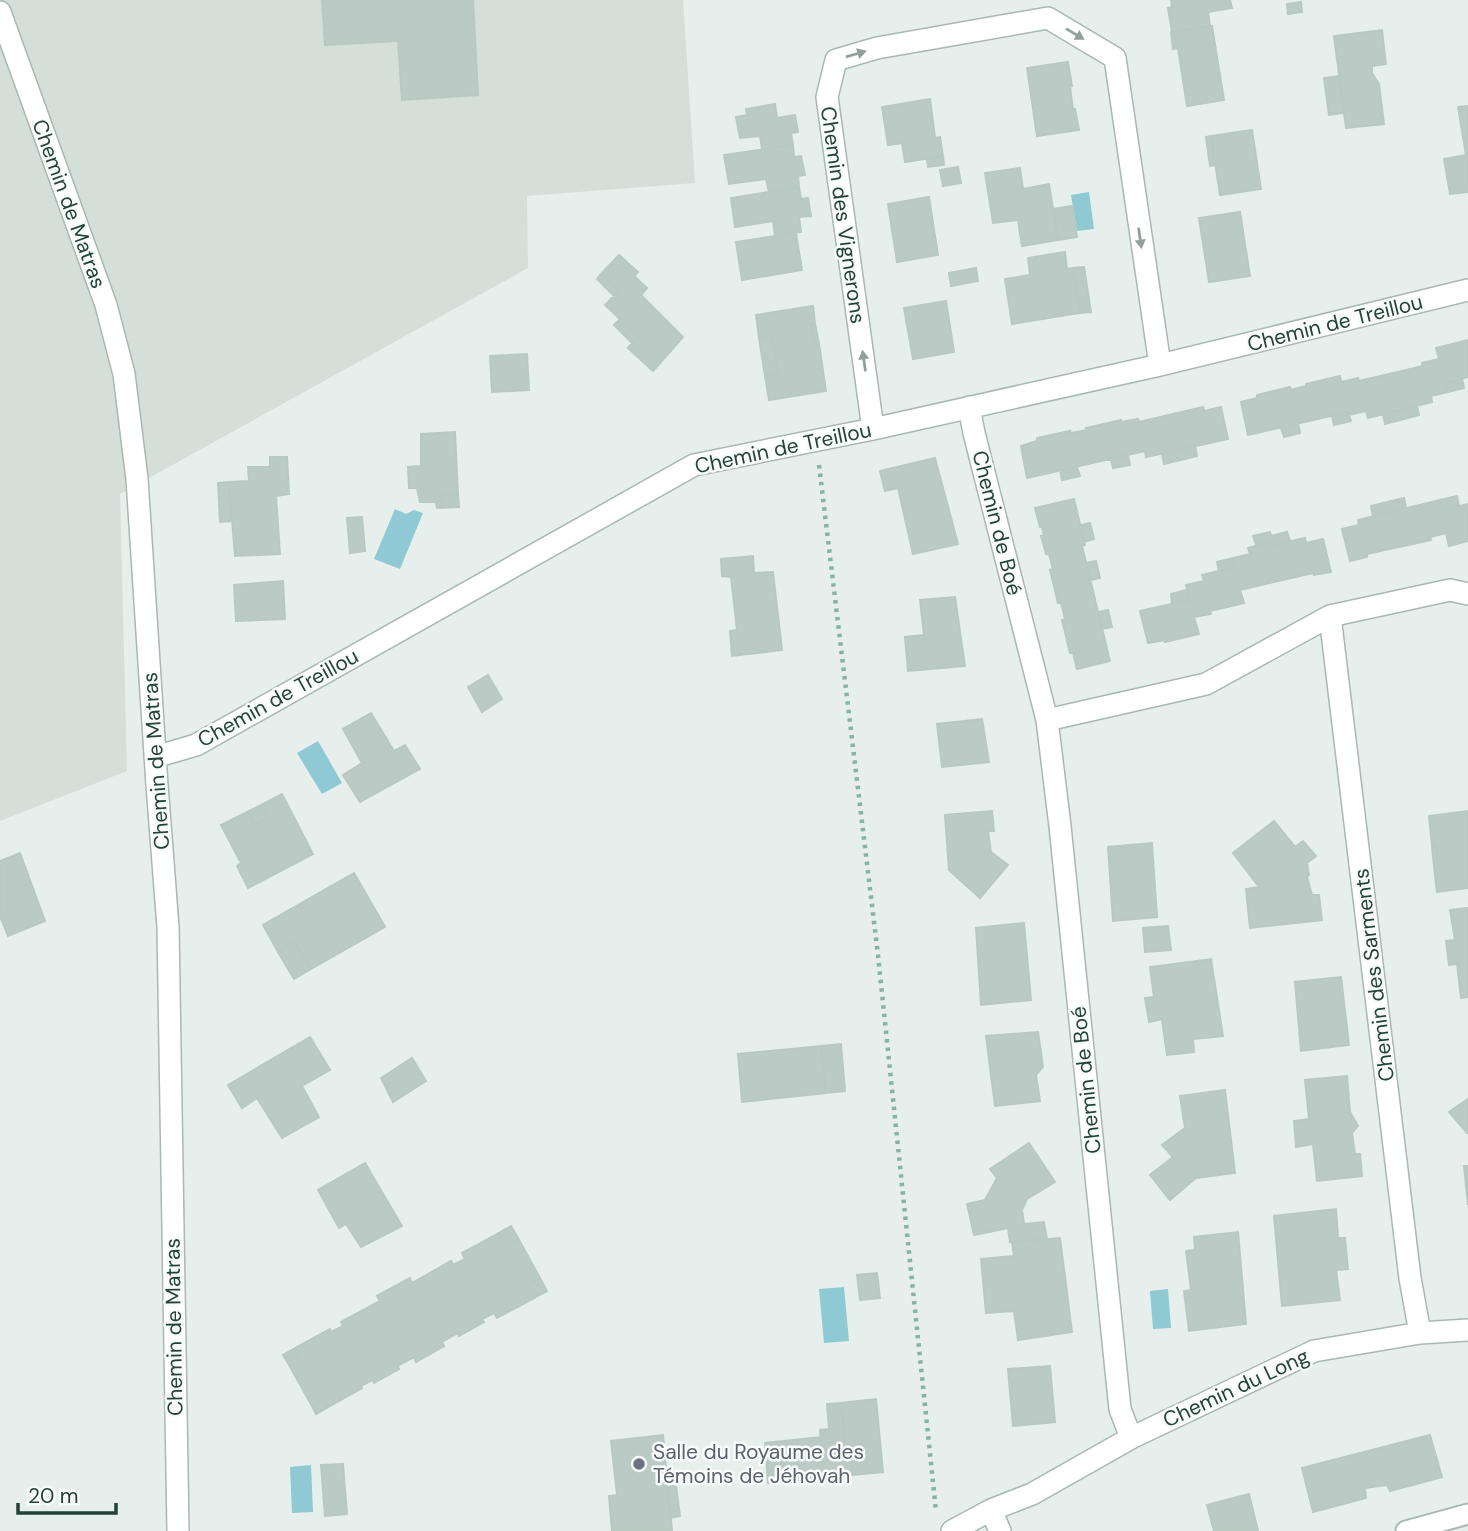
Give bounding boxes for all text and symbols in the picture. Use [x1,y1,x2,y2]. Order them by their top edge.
one-way arrow [1066,28,1085,41]
one-way arrow [846,48,867,58]
street label: Chemin des Vignerons [814,105,872,325]
street label: Chemin de Matras [25,116,113,292]
one-way arrow [1135,227,1146,249]
street label: Chemin de Treillou [1244,288,1426,358]
one-way arrow [858,350,869,372]
street label: Chemin de Treillou [692,416,874,480]
street label: Chemin de Boé [965,448,1029,598]
street label: Chemin de Treillou [193,642,363,754]
street label: Chemin de Matras [136,671,176,851]
street label: Chemin des Sarments [1347,867,1401,1083]
street label: Chemin de Boé [1064,1005,1108,1155]
street label: Chemin de Matras [158,1238,190,1416]
street label: Chemin du Long [1158,1342,1314,1434]
place label: Salle du Royaume des Témoins de Jéhovah [653,1438,864,1490]
marker: Salle du Royaume des Témoins de Jéhovah [631,1456,647,1472]
scale bar [18,1472,116,1516]
text: 20 m [28,1482,79,1510]

